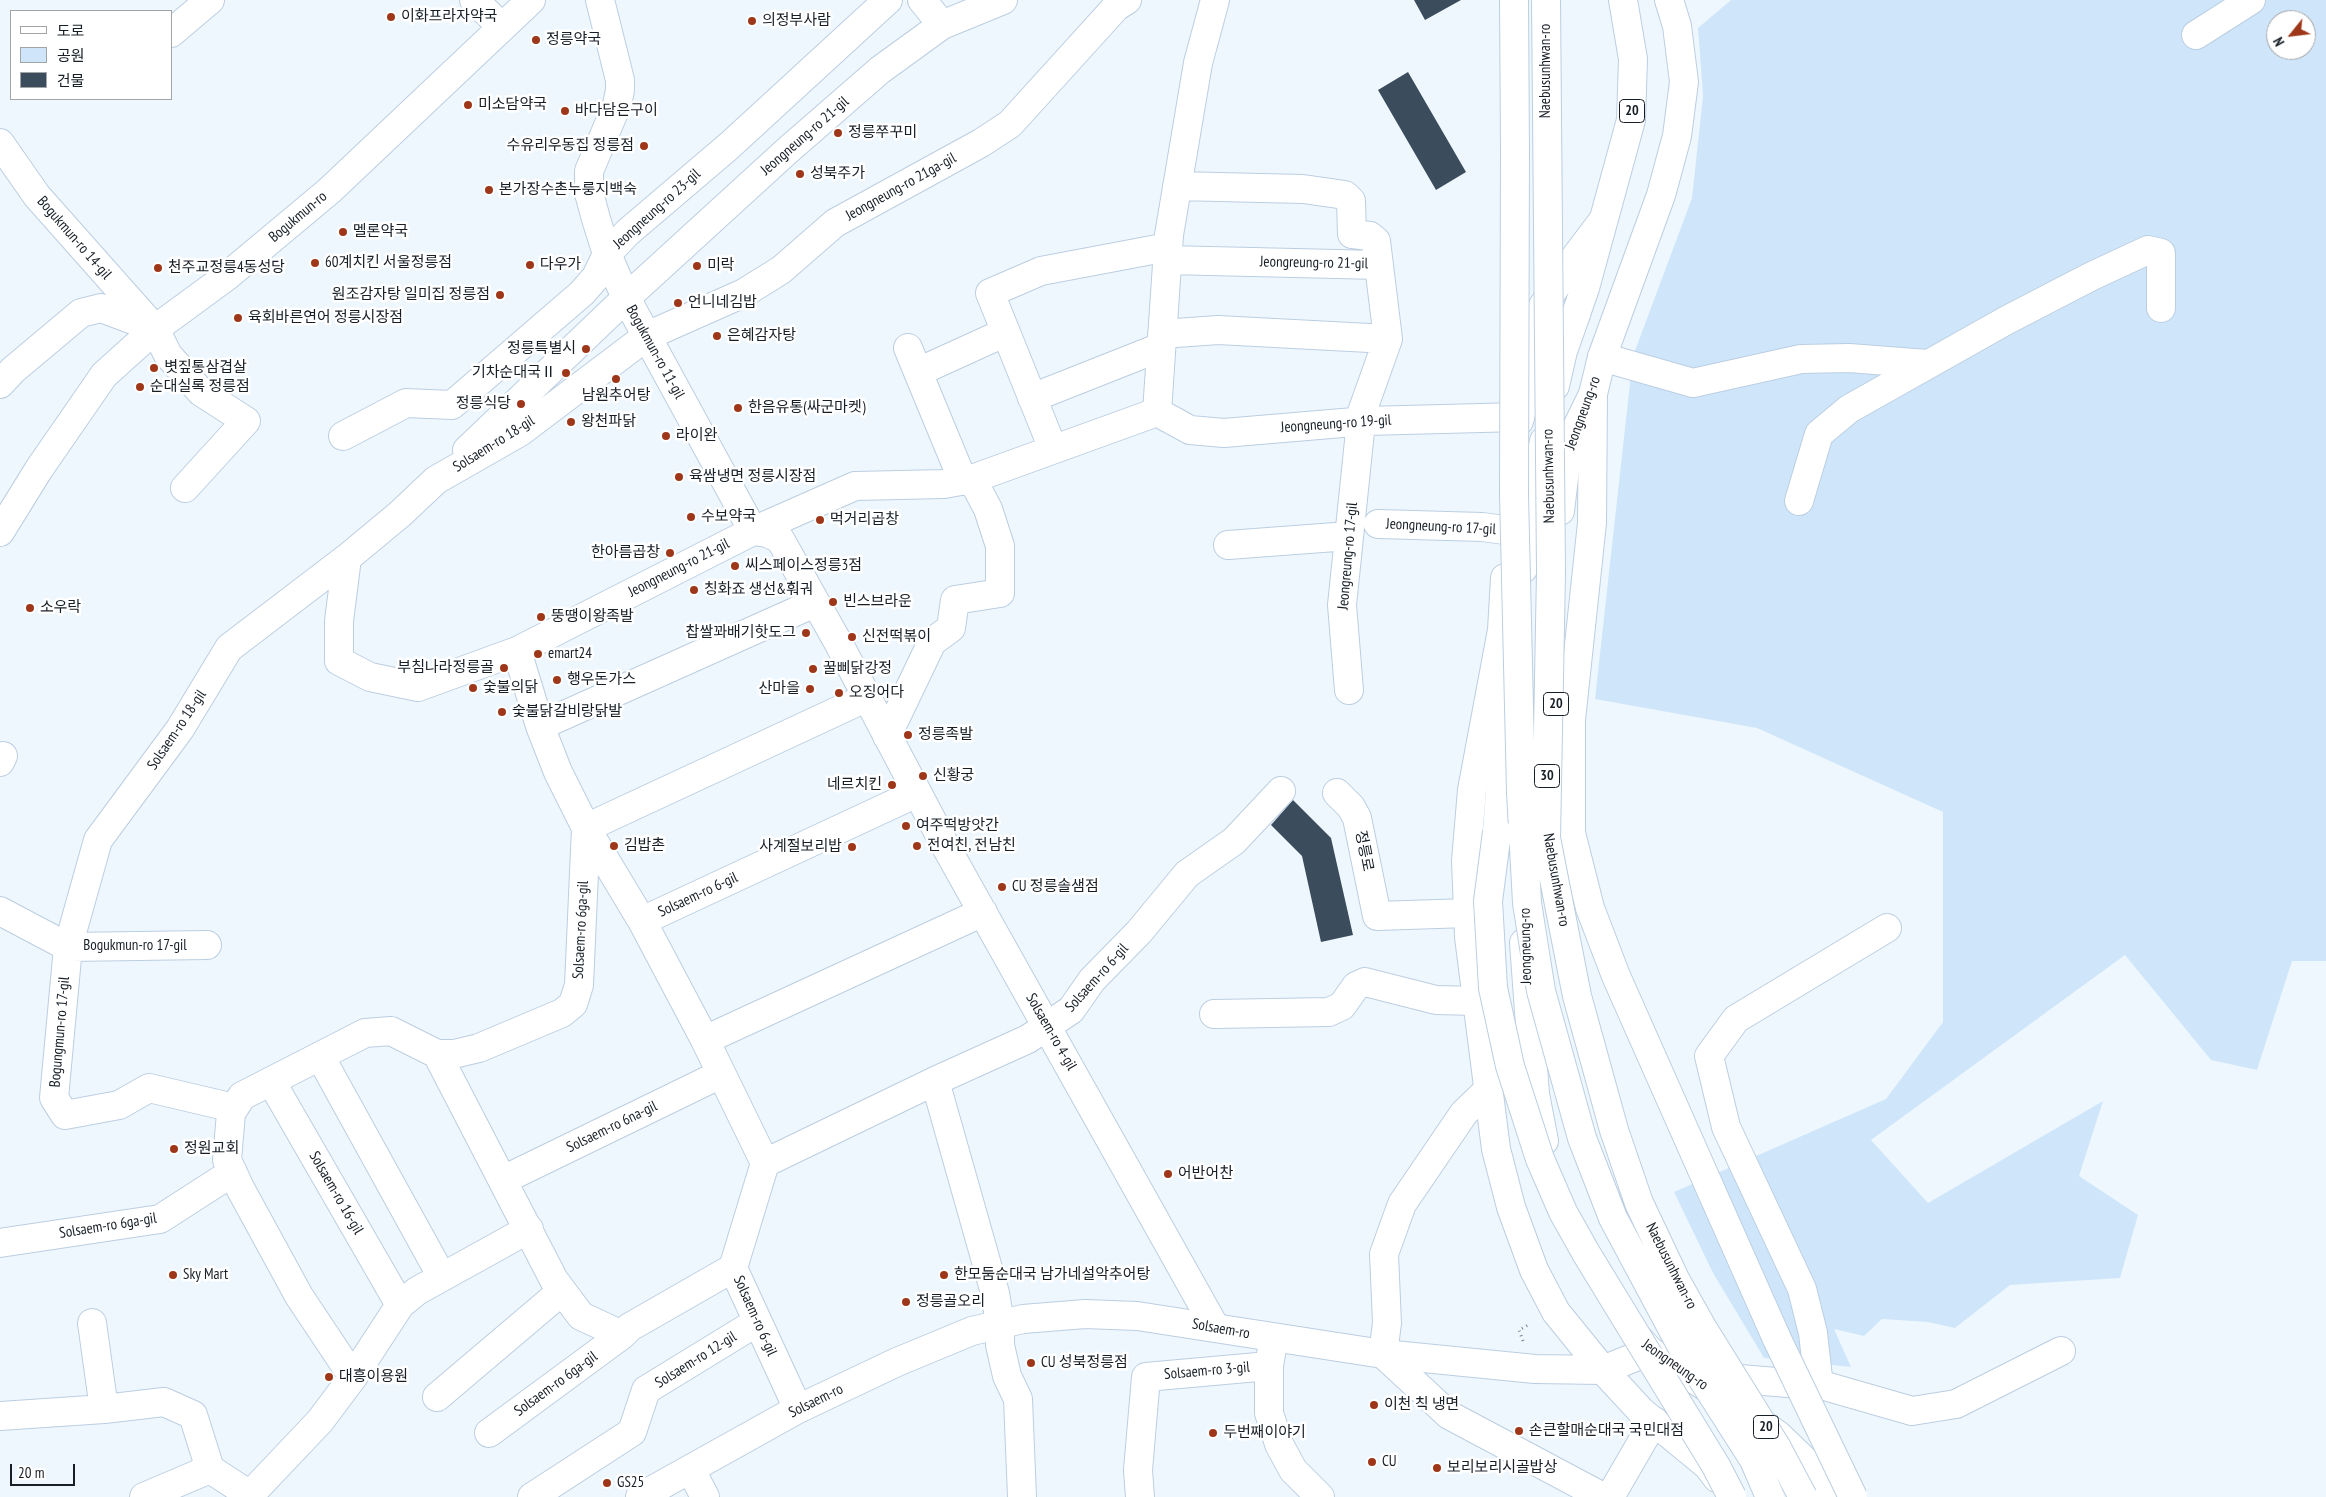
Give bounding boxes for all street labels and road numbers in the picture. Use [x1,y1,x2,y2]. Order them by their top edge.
street label: Naebusunhwan-ro [1537,24,1555,118]
street label: Jeongneung-ro 21-gil [757,93,853,179]
road number: 20 [1620,100,1644,122]
street label: Jeongneung-ro 21ga-gil [843,149,959,225]
street label: Jeongneung-ro 23-gil [610,165,704,253]
street label: Bogukmun-ro [265,188,331,246]
street label: Bogukmun-ro 14-gil [33,193,115,283]
street label: Jeongreung-ro 21-gil [1260,253,1368,273]
street label: Bogukmun-ro 11-gil [622,302,688,402]
street label: Jeongneung-ro [1561,374,1605,452]
street label: Jeongneung-ro 19-gil [1280,411,1392,437]
street label: Solsaem-ro 18-gil [450,412,538,476]
street label: Naebusunhwan-ro [1539,429,1559,523]
street label: Jeongreung-ro 17-gil [1334,502,1362,610]
street label: Jeongneung-ro 17-gil [1386,515,1496,539]
street label: Jeongneung-ro 21-gil [626,535,732,601]
street label: Solsaem-ro 18-gil [144,687,210,773]
road number: 20 [1544,692,1568,716]
road number: 30 [1534,764,1560,788]
street label: 정릉로 [1351,829,1377,873]
street label: Naebusunhwan-ro [1539,832,1573,928]
street label: Solsaem-ro 6-gil [655,869,741,921]
street label: Solsaem-ro 6ga-gil [569,880,593,980]
street label: Jeongneung-ro [1516,908,1536,984]
street label: Bogukmun-ro 17-gil [83,937,187,955]
street label: Solsaem-ro 6-gil [1062,940,1132,1016]
street label: Bogungmun-ro 17-gil [46,976,74,1088]
street label: Solsaem-ro 4-gil [1022,990,1080,1074]
street label: Solsaem-ro 6na-gil [564,1097,660,1157]
street label: Solsaem-ro 16-gil [305,1148,367,1238]
street label: Solsaem-ro 6ga-gil [58,1209,158,1243]
street label: Naebusunhwan-ro [1642,1220,1700,1312]
street label: Solsaem-ro 6-gil [729,1273,781,1359]
street label: Solsaem-ro [1191,1315,1251,1343]
street label: Solsaem-ro 12-gil [652,1328,740,1392]
street label: Jeongneung-ro [1638,1336,1712,1394]
street label: Solsaem-ro 6ga-gil [511,1348,601,1420]
street label: Solsaem-ro 3-gil [1163,1358,1251,1384]
street label: Solsaem-ro [786,1380,846,1422]
road number: 20 [1754,1415,1778,1438]

